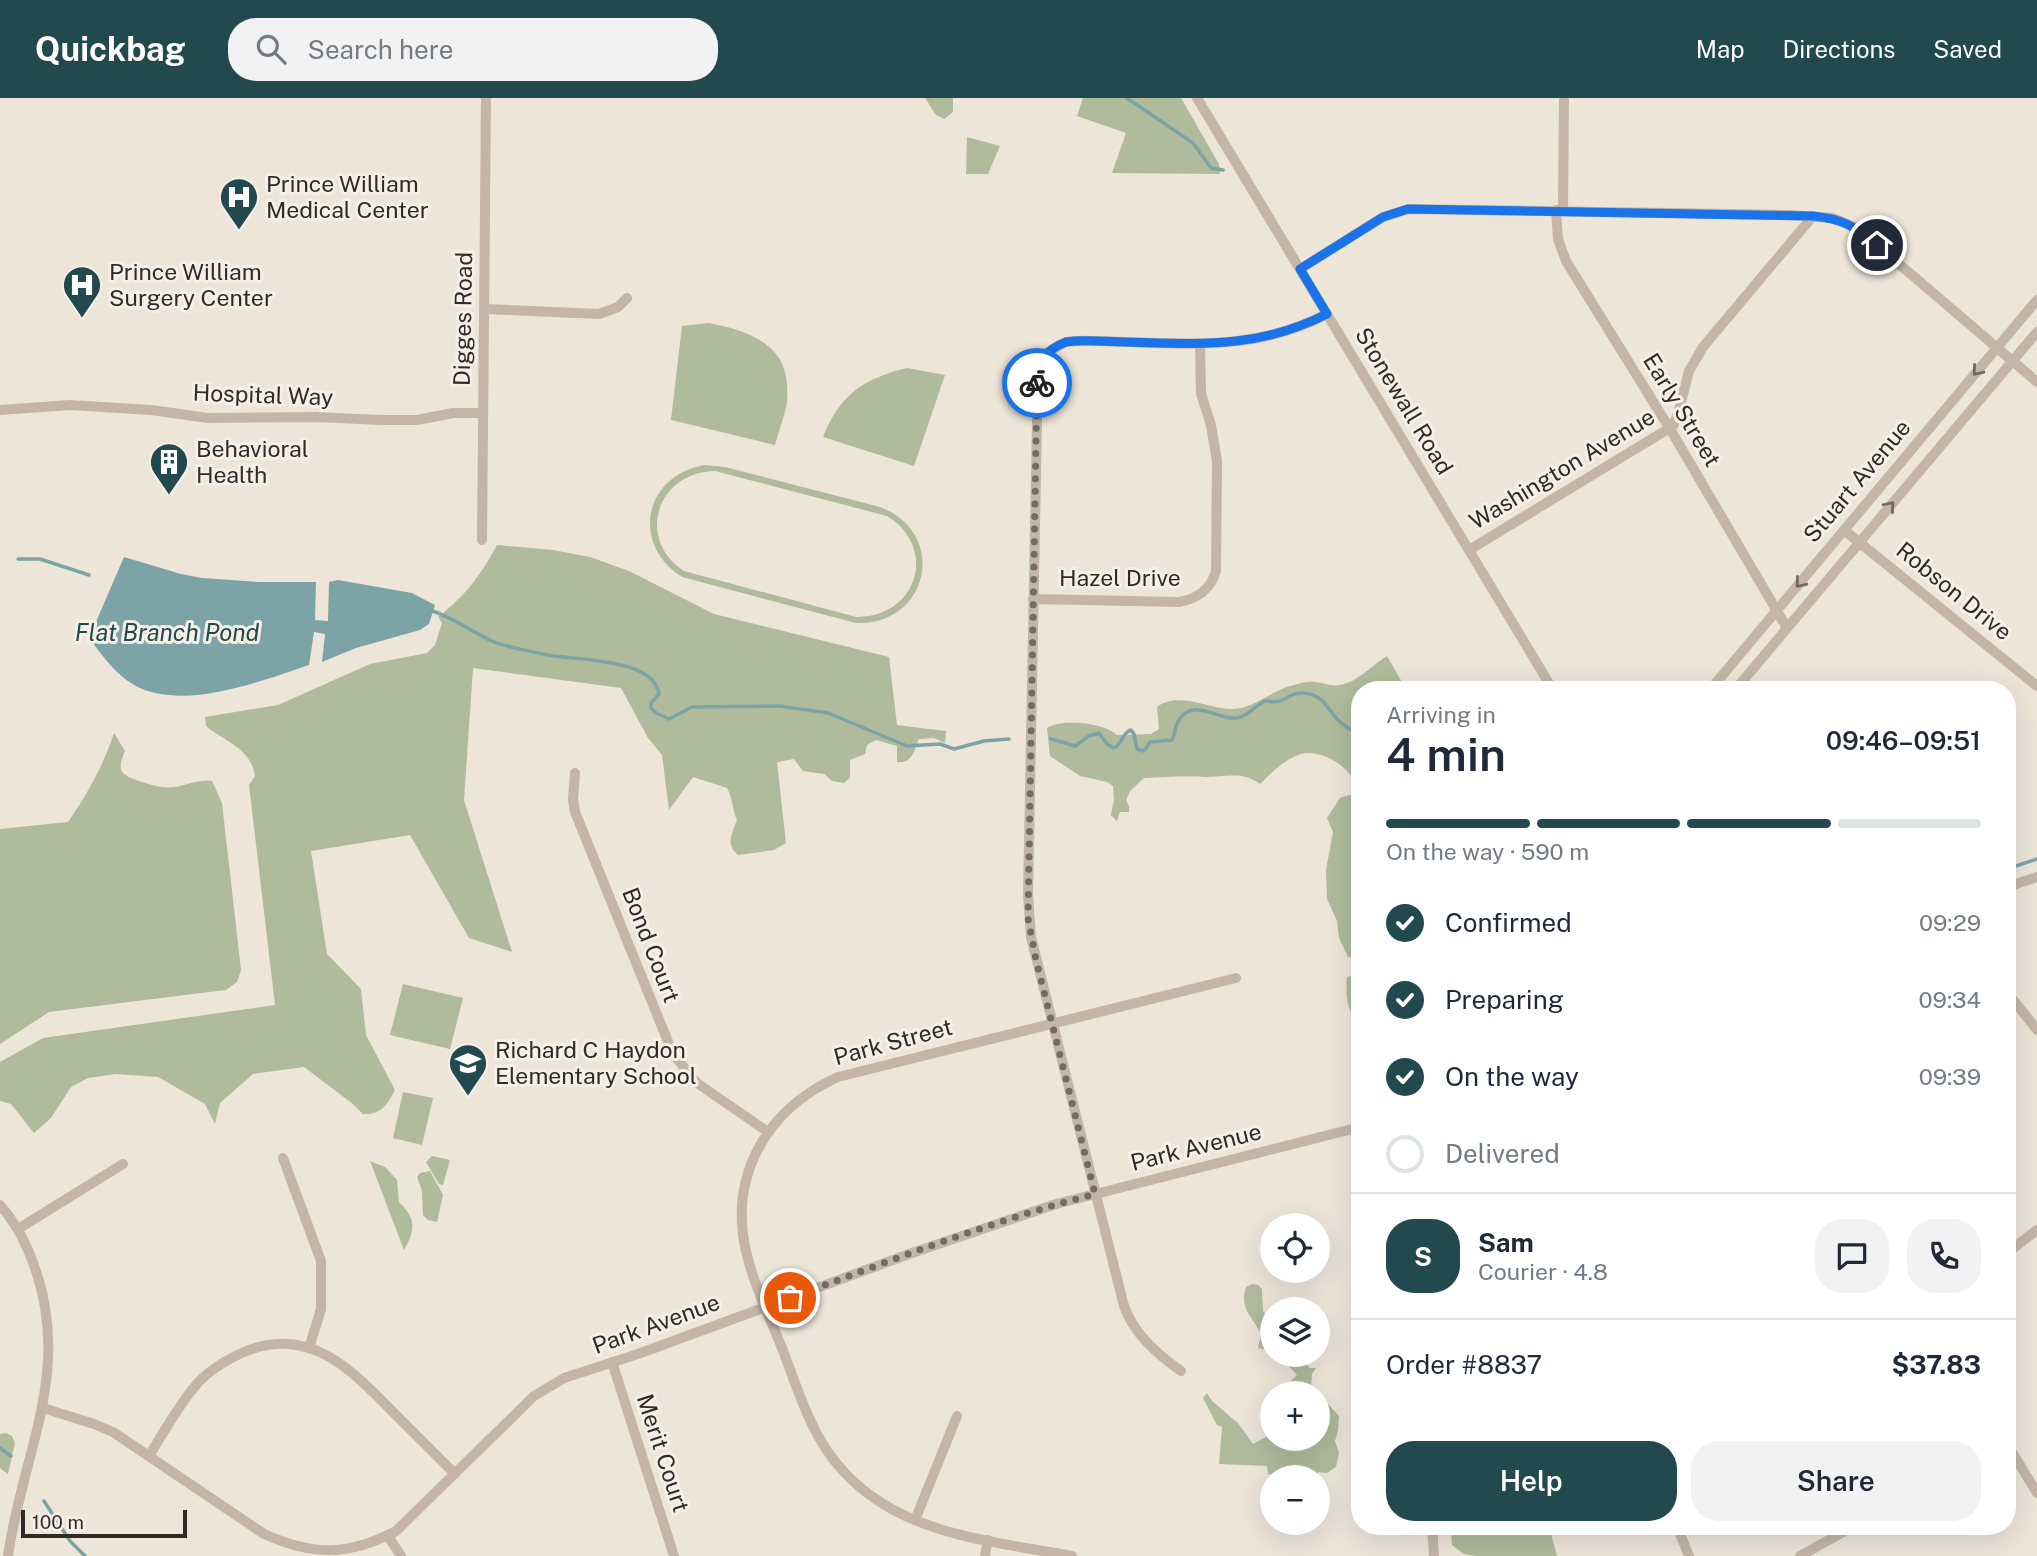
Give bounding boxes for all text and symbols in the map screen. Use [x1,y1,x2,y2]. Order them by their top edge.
search box [228,18,718,81]
text: Quickbag [35,30,186,68]
icon: search [252,30,290,68]
text: Search here [308,34,454,65]
text: Map [1696,35,1745,63]
text: Directions [1783,35,1895,63]
text: Saved [1933,35,2002,63]
place label: Prince William Medical Center [266,170,429,223]
hospital icon: Prince William Medical Center [218,176,260,231]
pin [1847,215,1907,275]
icon: home [1858,226,1896,264]
street label: Digges Road [448,252,477,386]
place label: Prince William Surgery Center [109,258,273,311]
hospital icon: Prince William Surgery Center [61,264,103,319]
street label: Stonewall Road [1350,322,1459,479]
courier [1002,348,1072,418]
street label: Early Street [1638,348,1727,471]
one-way arrow [1973,363,1985,376]
icon: bike [1018,364,1056,402]
street label: Hospital Way [192,379,334,410]
street label: Washington Avenue [1464,403,1659,535]
street label: Stuart Avenue [1797,414,1916,548]
place label: Behavioral Health [196,435,309,488]
building icon: Behavioral Health [148,441,190,496]
one-way arrow [1882,502,1894,515]
street label: Robson Drive [1891,536,2017,645]
street label: Hazel Drive [1059,564,1181,591]
one-way arrow [1795,575,1808,588]
water label: Flat Branch Pond [75,618,260,646]
text: Arriving in [1386,701,1496,728]
text: 09:46–09:51 [1826,725,1981,756]
text: 4 min [1386,727,1506,781]
text: On the way · 590 m [1386,838,1589,865]
street label: Bond Court [617,884,686,1006]
icon: check [1386,904,1424,942]
text: Confirmed [1445,907,1572,938]
text: 09:29 [1919,909,1981,936]
icon: check [1386,981,1424,1019]
text: Preparing [1445,984,1564,1015]
text: 09:34 [1919,986,1981,1013]
street label: Park Street [831,1013,955,1070]
place label: Richard C Haydon Elementary School [495,1036,697,1089]
school or university icon: Richard C Haydon Elementary School [447,1042,489,1097]
icon: check [1386,1058,1424,1096]
text: On the way [1445,1061,1579,1092]
text: 09:39 [1919,1063,1981,1090]
street label: Park Avenue [1128,1117,1264,1176]
text: Delivered [1445,1138,1560,1169]
map controls [1260,1213,1330,1535]
button: locate [1260,1213,1330,1283]
button: chat [1815,1219,1889,1293]
button: phone [1907,1219,1981,1293]
text: Sam [1478,1227,1534,1258]
text: S [1414,1241,1432,1272]
text: Courier · 4.8 [1478,1258,1608,1285]
pin [760,1268,820,1328]
icon: bag [771,1279,809,1317]
street label: Park Avenue [588,1288,723,1359]
button: layers [1260,1297,1330,1367]
text: Order #8837 [1386,1349,1542,1380]
text: $37.83 [1891,1349,1981,1380]
button: + [1260,1381,1330,1451]
street label: Merit Court [632,1390,695,1515]
button: Help [1386,1441,1677,1521]
button: Share [1691,1441,1981,1521]
button: − [1260,1465,1330,1535]
scale bar [21,1507,187,1539]
text: 100 m [32,1511,84,1533]

